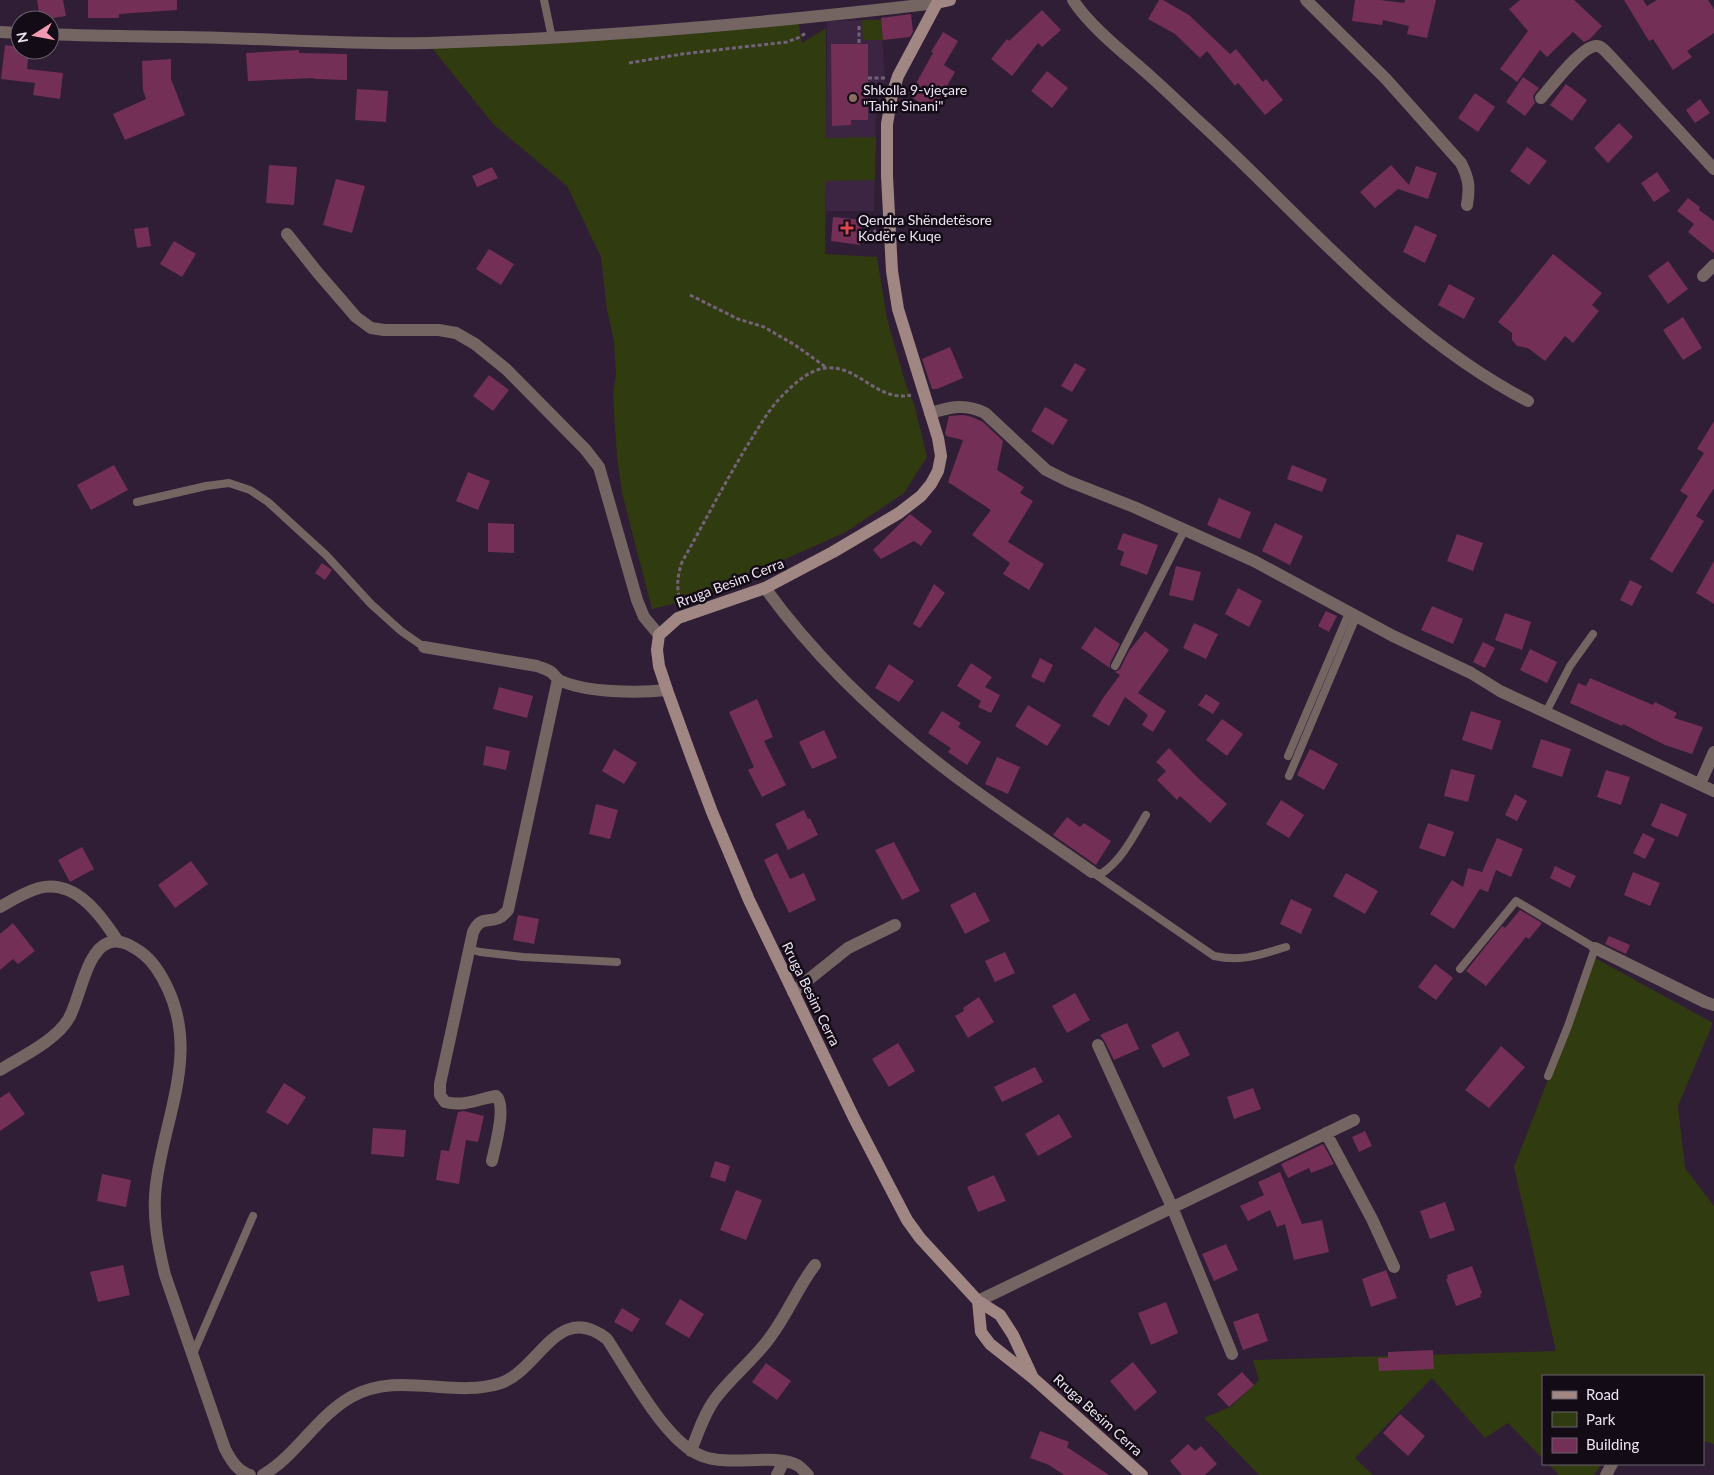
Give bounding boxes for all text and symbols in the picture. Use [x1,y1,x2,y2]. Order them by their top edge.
north arrow [10,10,60,60]
text: N [12,31,31,44]
place label: Shkolla 9-vjeçare "Tahir Sinani" [863,81,967,114]
marker: Shkolla 9-vjeçare "Tahir Sinani" [847,92,859,104]
place label: Qendra Shëndetësore Kodër e Kuqe [858,211,992,244]
marker: Qendra Shëndetësore Kodër e Kuqe [840,221,854,235]
street label: Rruga Besim Cerra [674,554,786,611]
street label: Rruga Besim Cerra [779,939,844,1049]
street label: Rruga Besim Cerra [1050,1370,1146,1459]
legend [1542,1375,1704,1465]
text: Road [1586,1385,1619,1403]
text: Park [1586,1410,1616,1428]
text: Building [1586,1435,1639,1453]

